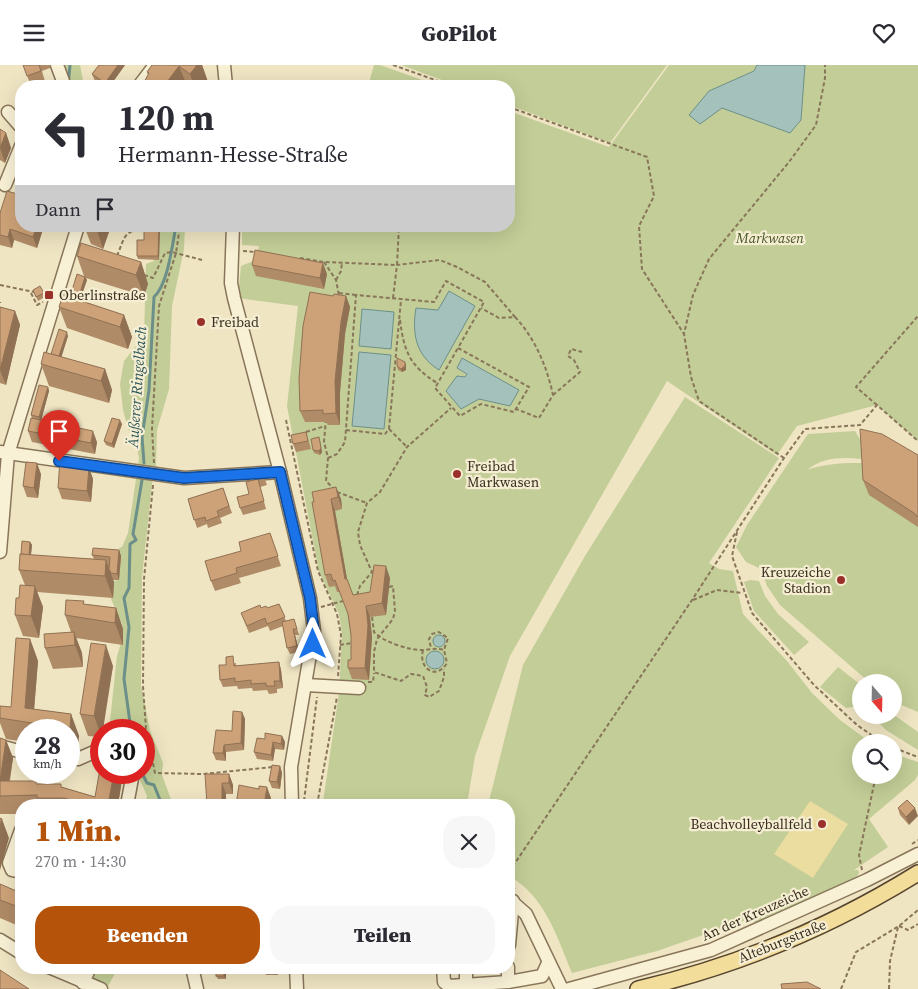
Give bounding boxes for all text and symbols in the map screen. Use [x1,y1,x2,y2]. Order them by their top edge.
text: GoPilot [421,18,497,48]
icon: menu [20,19,48,47]
icon: heart [870,19,898,47]
text: 120 m [118,94,214,142]
icon: left [35,100,100,165]
text: Hermann-Hesse-Straße [118,139,348,169]
icon: arrive [91,195,119,223]
text: Dann [35,196,81,222]
park label: Markwasen [735,228,804,248]
place label: Oberlinstraße [59,285,146,305]
marker: Oberlinstraße [43,289,55,301]
place label: Freibad [211,312,259,332]
marker: Freibad [195,316,207,328]
water label: Äußerer Ringelbach [122,326,151,449]
pin [38,410,80,461]
icon: arrive [45,417,73,445]
place label: Freibad Markwasen [467,456,540,492]
marker: Freibad Markwasen [451,468,463,480]
place label: Kreuzeiche Stadion [761,562,832,598]
marker: Kreuzeiche Stadion [835,574,847,586]
position arrow [286,617,338,669]
north arrow [852,674,902,724]
map controls [852,674,902,784]
speed limit sign: 30 [90,719,155,784]
text: 28 [34,728,61,762]
button: search [852,734,902,784]
text: km/h [33,756,62,772]
text: 1 Min. [35,810,122,851]
place label: Beachvolleyballfeld [690,814,812,834]
button: close [443,816,495,868]
marker: Beachvolleyballfeld [816,818,828,830]
text: 270 m · 14:30 [35,850,126,872]
street label: An der Kreuzeiche [698,880,812,946]
button: Beenden [35,906,260,964]
button: Teilen [270,906,495,964]
street label: Alteburgstraße [735,914,829,968]

